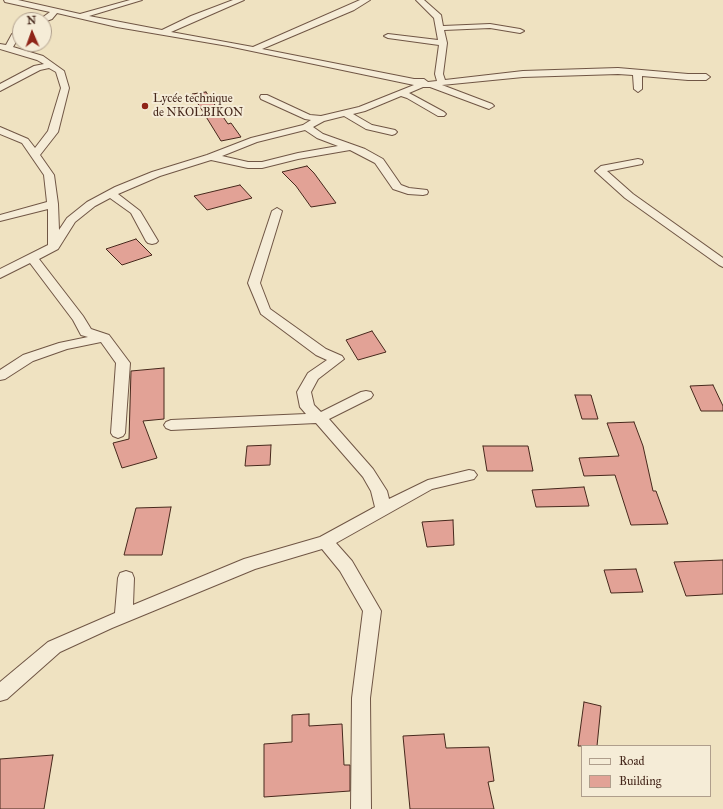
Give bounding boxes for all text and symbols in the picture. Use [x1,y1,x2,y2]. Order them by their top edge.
north arrow [12,12,52,52]
text: N [27,14,36,27]
place label: Lycée technique de NKOLBIKON [153,92,243,120]
marker: Lycée technique de NKOLBIKON [140,101,150,111]
legend [581,745,711,797]
text: Road [619,754,645,768]
text: Building [619,774,661,788]

